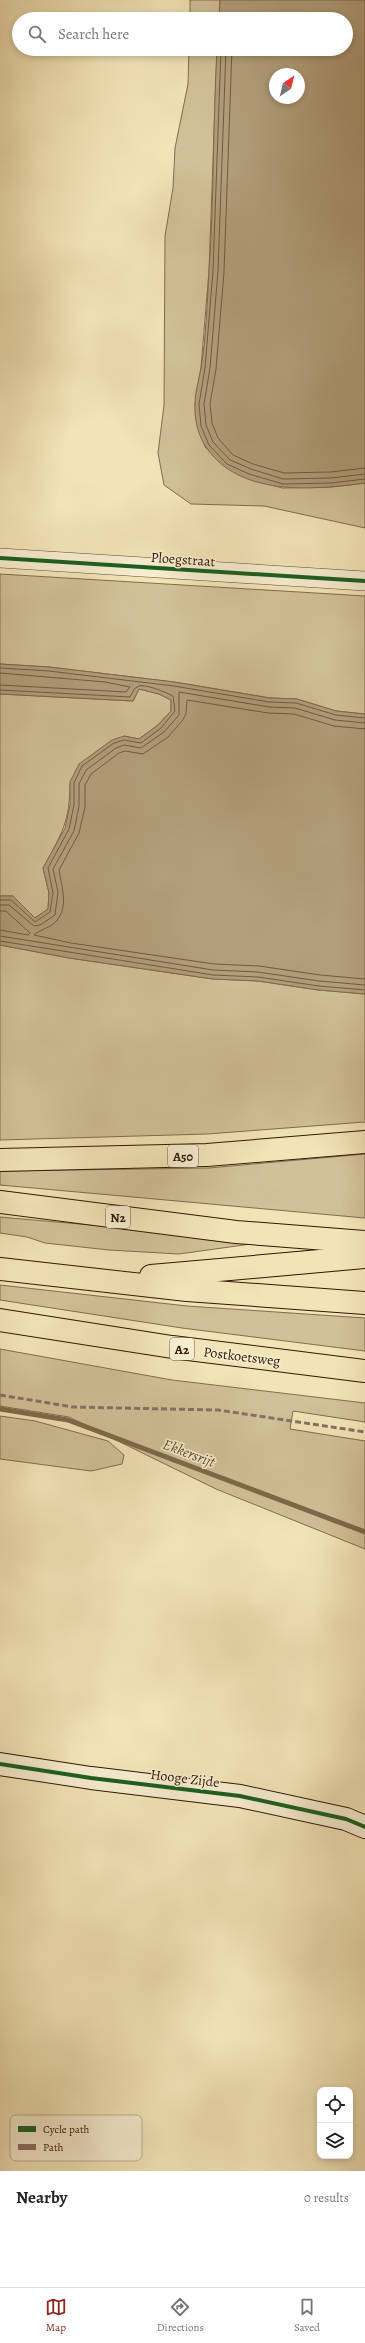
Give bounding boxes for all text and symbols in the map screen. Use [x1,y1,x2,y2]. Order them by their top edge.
search box [12,12,353,56]
icon: search [26,23,48,45]
text: Search here [58,24,129,44]
north arrow [269,68,305,104]
street label: Ploegstraat [150,548,216,571]
road number: A50 [168,1145,198,1167]
road number: N2 [106,1206,130,1228]
road number: A2 [170,1338,194,1360]
street label: Postkoetsweg [202,1342,281,1371]
water label: Ekkersrijt [160,1434,219,1472]
street label: Hooge Zijde [149,1765,221,1792]
map controls [317,2087,353,2159]
button: locate [317,2087,353,2123]
legend [10,2115,142,2161]
text: Cycle path [43,2122,90,2137]
button: layers [317,2123,353,2159]
text: Path [43,2140,64,2155]
text: Nearby [16,2186,67,2209]
text: 0 results [304,2189,349,2206]
tab: Map [45,2296,67,2335]
tab: Directions [157,2296,204,2335]
tab: Saved [294,2296,320,2335]

